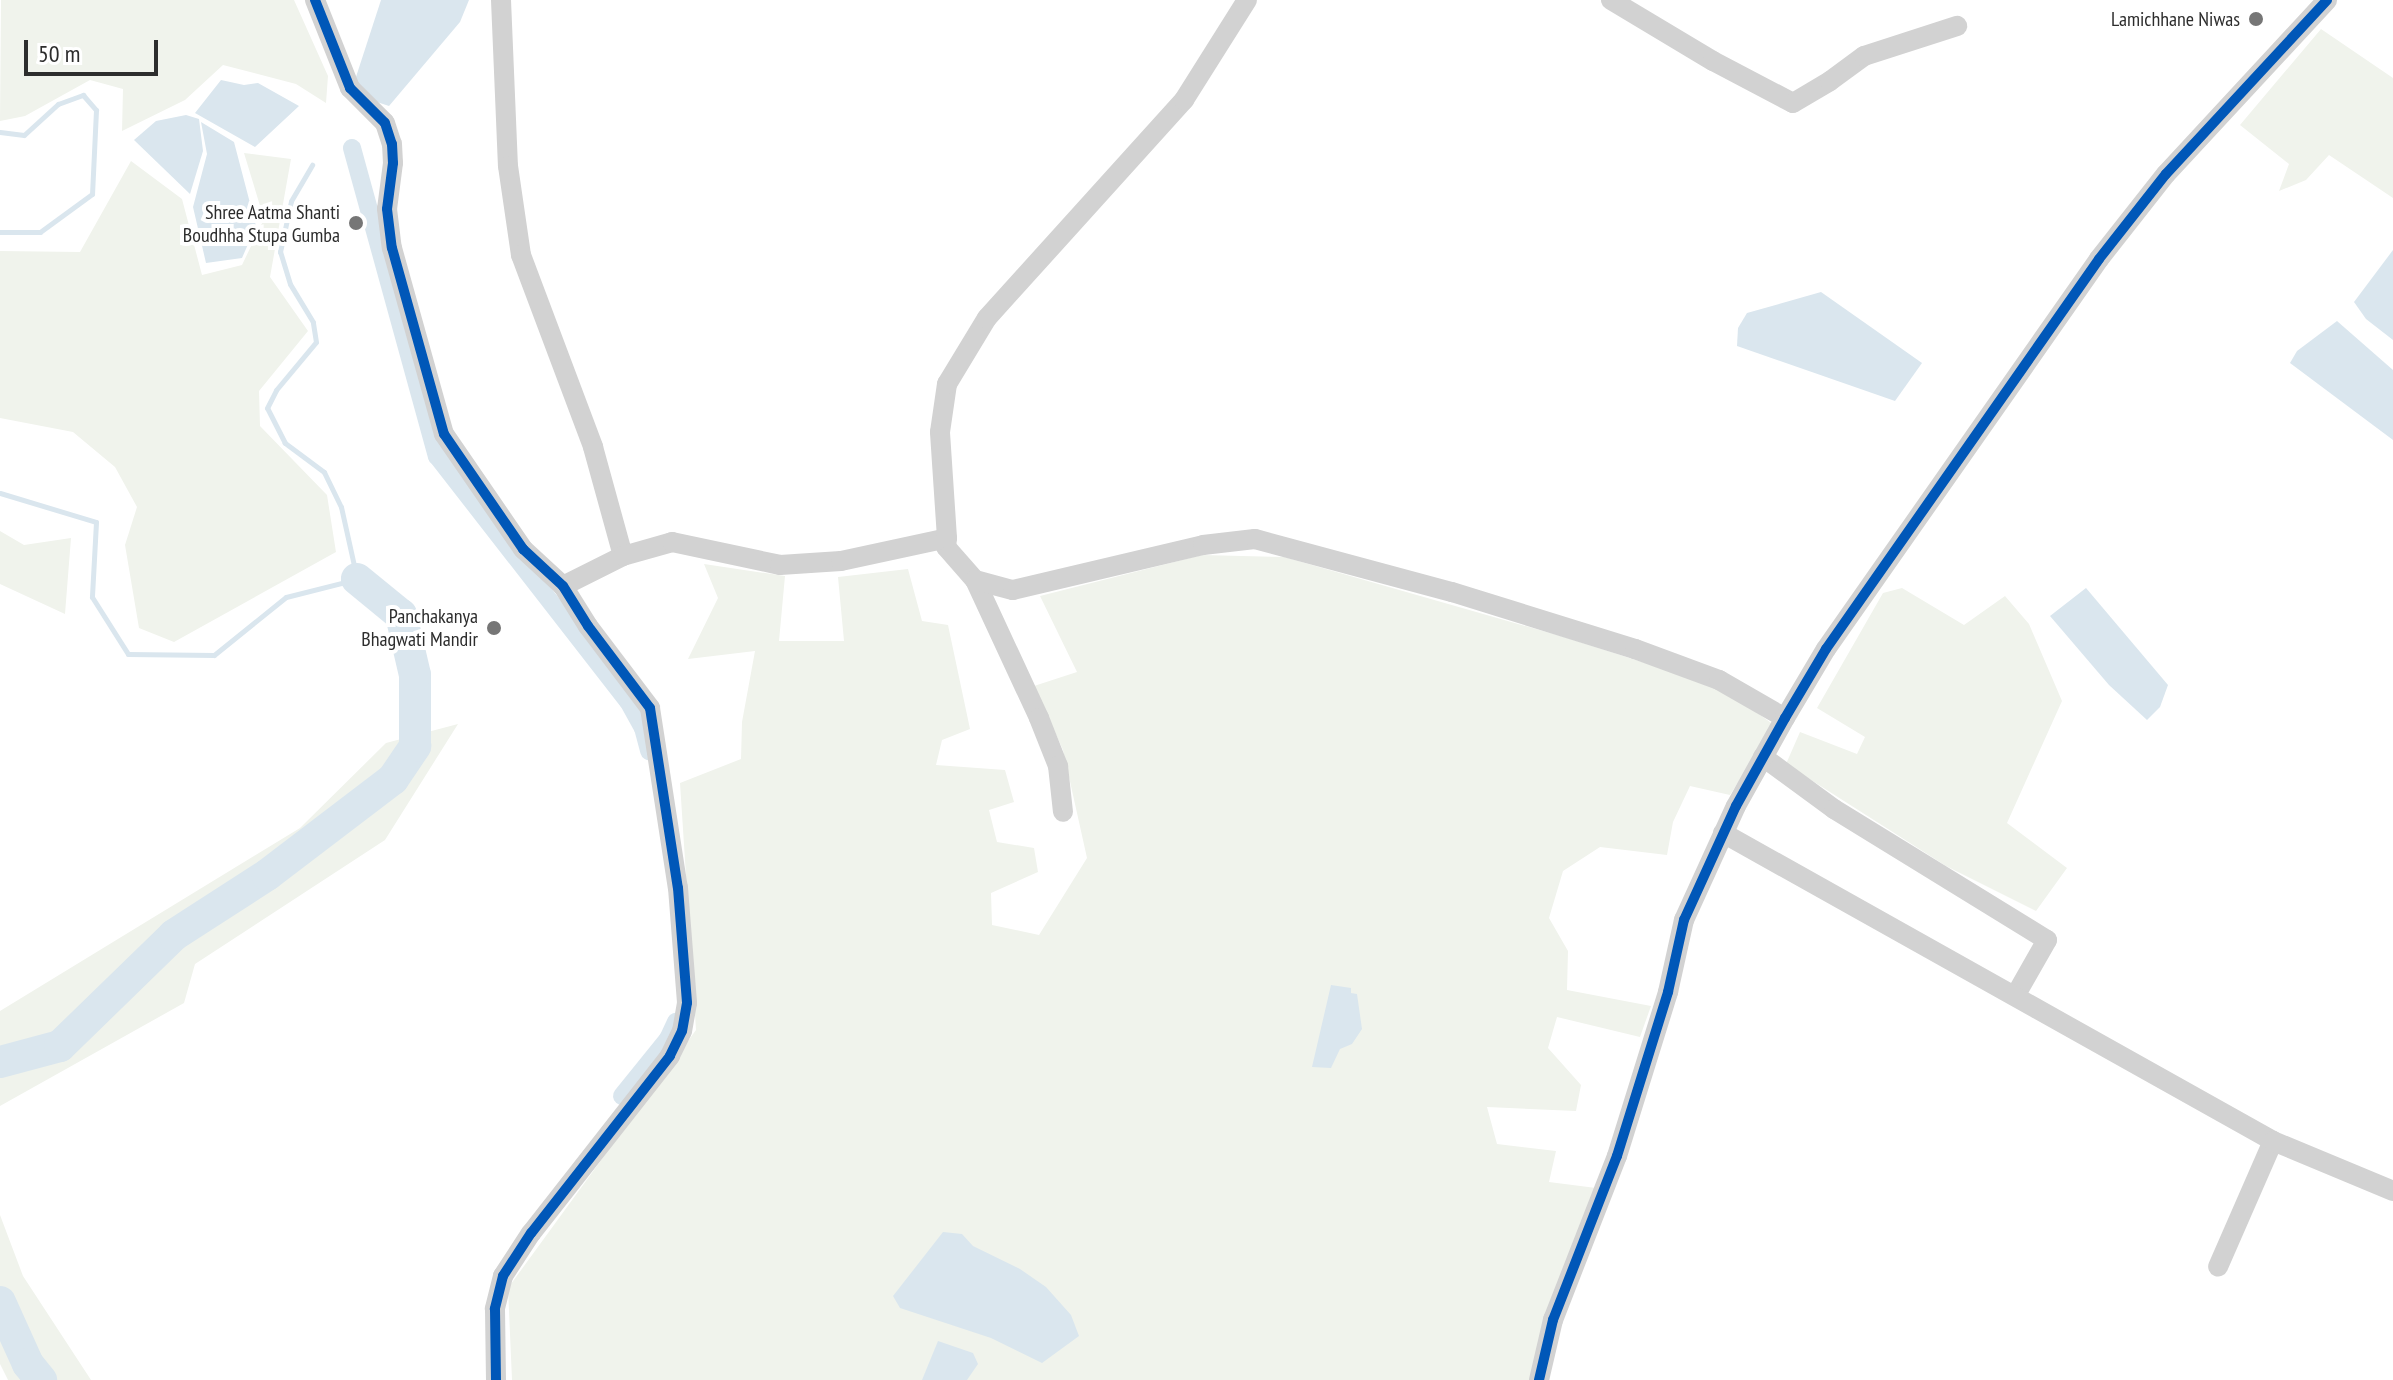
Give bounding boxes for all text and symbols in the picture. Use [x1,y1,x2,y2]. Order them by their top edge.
place label: Lamichhane Niwas [2111,7,2240,31]
marker: Lamichhane Niwas [2247,10,2265,28]
scale bar [28,24,162,74]
text: 50 m [38,38,80,69]
place label: Shree Aatma Shanti Boudhha Stupa Gumba [183,200,340,247]
marker: Shree Aatma Shanti Boudhha Stupa Gumba [347,214,365,232]
place label: Panchakanya Bhagwati Mandir [361,604,478,651]
marker: Panchakanya Bhagwati Mandir [485,619,503,637]

